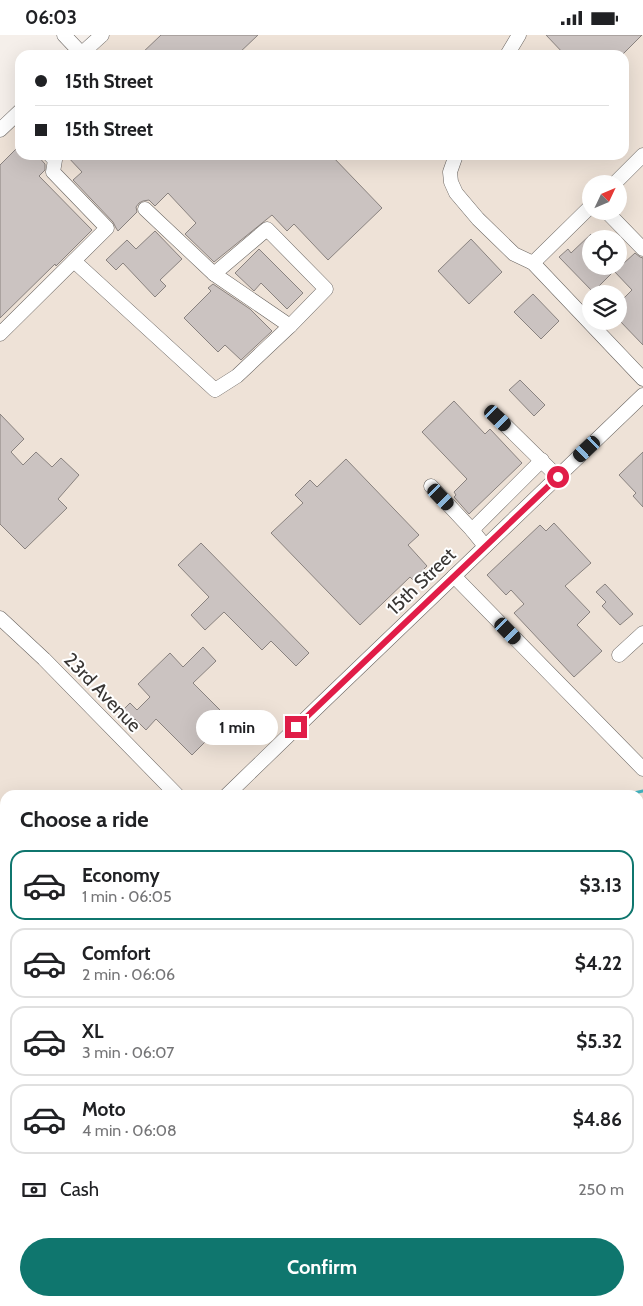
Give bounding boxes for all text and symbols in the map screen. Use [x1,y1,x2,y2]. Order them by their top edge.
text: 06:03 [25,6,77,29]
text: 15th Street [65,70,153,93]
text: 15th Street [65,118,153,141]
north arrow [582,175,628,220]
map controls [582,175,627,330]
button: locate [582,230,627,275]
button: layers [582,285,627,330]
car [481,402,514,434]
car [570,433,603,465]
route start [547,466,569,488]
car [425,481,456,513]
street label: 15th Street [382,543,461,620]
car [492,615,523,647]
street label: 23rd Avenue [59,648,146,737]
callout: 1 min [196,709,278,745]
route end [285,716,307,738]
text: 1 min [219,718,255,737]
text: Choose a ride [20,806,149,833]
icon: car [22,863,67,908]
text: Economy [82,864,160,887]
text: $3.13 [580,874,622,897]
text: 1 min · 06:05 [82,887,172,906]
icon: car [22,941,67,986]
text: Comfort [82,942,151,965]
text: $4.22 [575,952,622,975]
text: 2 min · 06:06 [82,965,175,984]
icon: car [22,1019,67,1064]
text: XL [82,1020,103,1043]
text: $5.32 [576,1030,622,1053]
text: 3 min · 06:07 [82,1043,174,1062]
icon: car [22,1097,67,1142]
text: Moto [82,1098,126,1121]
text: $4.86 [573,1108,622,1131]
text: 4 min · 06:08 [82,1121,177,1140]
icon: cash [20,1176,48,1204]
text: Cash [60,1178,99,1201]
text: 250 m [578,1180,624,1199]
button: Confirm [20,1238,624,1296]

